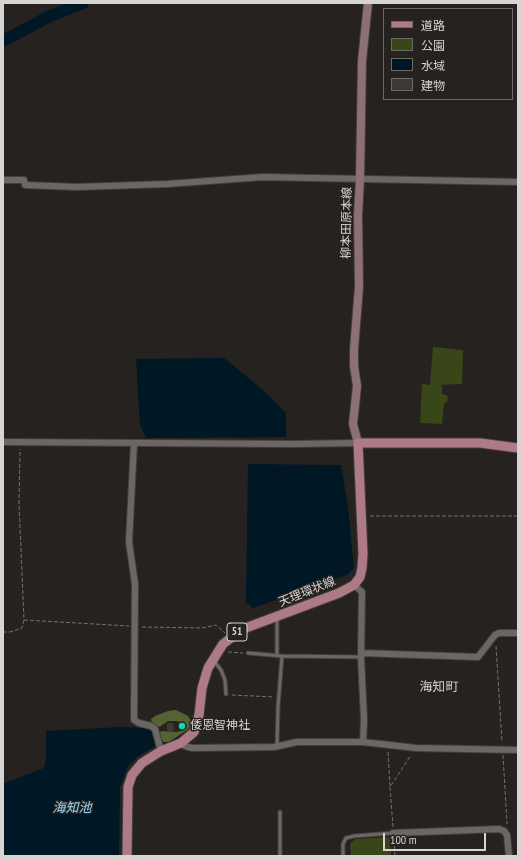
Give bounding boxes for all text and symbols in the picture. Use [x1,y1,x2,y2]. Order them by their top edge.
legend [383,8,513,100]
text: 道路 [421,18,445,33]
text: 公園 [421,38,445,53]
text: 水域 [421,58,445,73]
text: 建物 [421,78,445,93]
street label: 柳本田原本線 [339,187,355,259]
street label: 天理環状線 [276,574,338,610]
road number: 51 [227,623,247,641]
district label: 海知町 [420,679,458,695]
place label: 倭恩智神社 [190,719,250,733]
marker: 倭恩智神社 [177,721,187,731]
water label: 海知池 [53,800,91,816]
scale bar [385,825,488,851]
text: 100 m [390,832,417,847]

